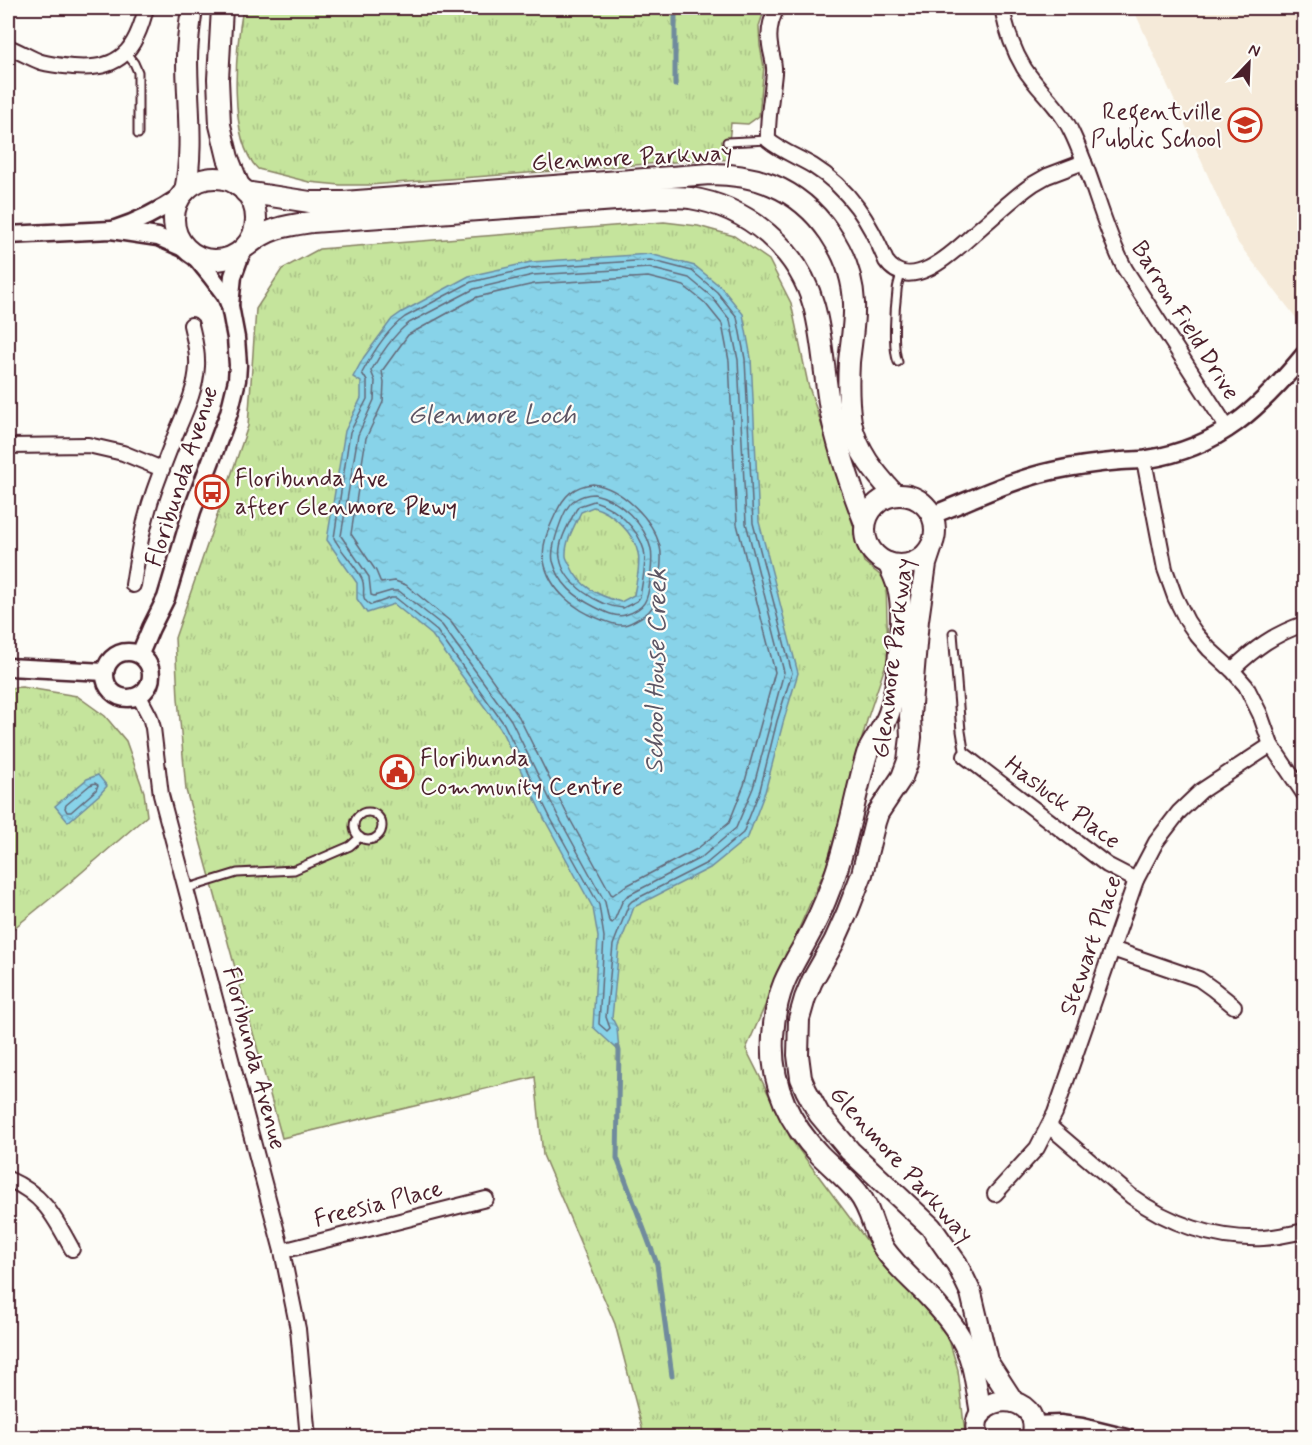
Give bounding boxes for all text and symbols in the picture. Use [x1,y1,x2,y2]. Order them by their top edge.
north arrow [1219,33,1279,93]
text: N [1245,39,1263,62]
place label: Regentville Public School [1091,97,1222,156]
school or university icon: Regentville Public School [1227,107,1263,143]
street label: Glenmore Parkway [531,138,733,179]
street label: Barron Field Drive [1123,235,1246,406]
street label: Floribunda Avenue [139,382,226,571]
water label: Glenmore Loch [408,399,576,433]
place label: Floribunda Ave after Glenmore Pkwy [235,464,457,523]
bus stop icon: Floribunda Ave after Glenmore Pkwy [194,474,230,510]
street label: Glenmore Parkway [866,556,921,760]
water label: School House Creek [638,568,676,774]
place label: Floribunda Community Centre [420,744,623,803]
street label: Hasluck Place [998,749,1126,857]
public building icon: Floribunda Community Centre [379,754,415,790]
street label: Stewart Place [1053,871,1130,1020]
street label: Floribunda Avenue [214,963,293,1153]
street label: Glenmore Parkway [822,1080,980,1250]
street label: Freesia Place [311,1174,446,1235]

